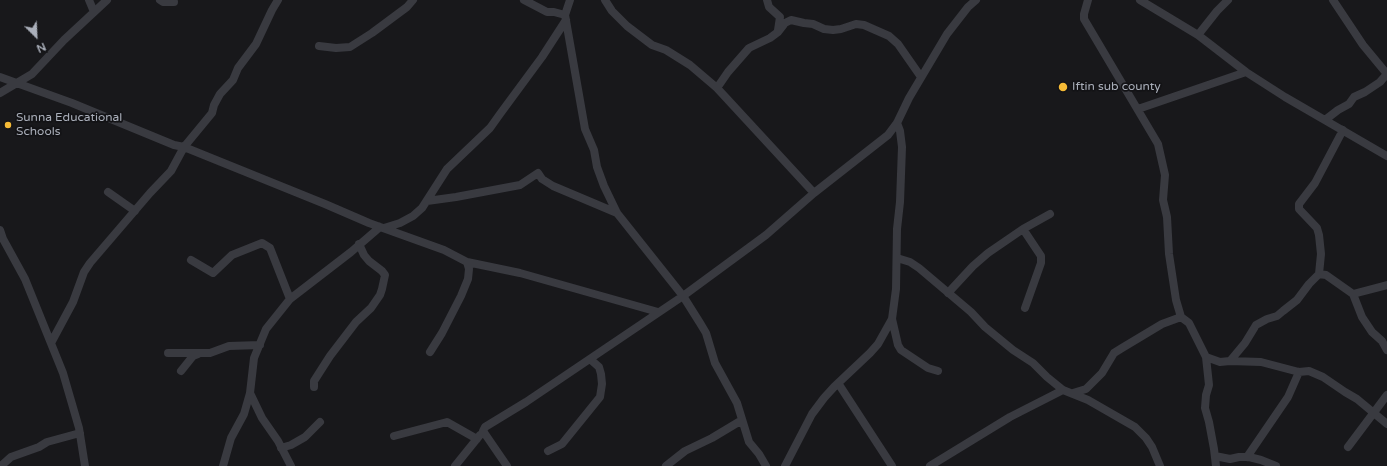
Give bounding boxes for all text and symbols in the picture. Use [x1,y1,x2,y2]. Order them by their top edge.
north arrow [16,16,56,56]
text: N [34,40,48,55]
place label: Iftin sub county [1072,80,1161,94]
marker: Iftin sub county [1057,81,1069,93]
place label: Sunna Educational Schools [16,111,122,139]
marker: Sunna Educational Schools [3,120,13,130]

